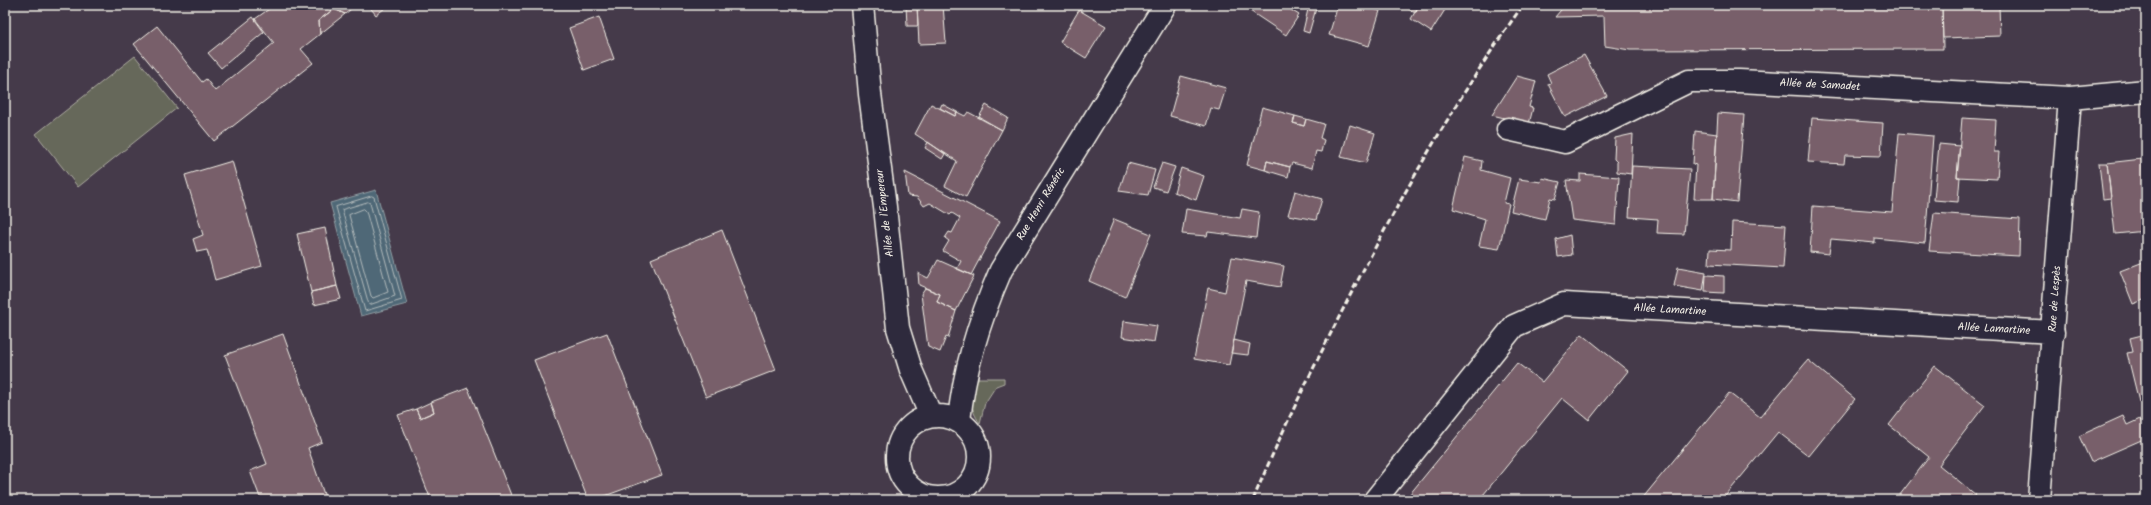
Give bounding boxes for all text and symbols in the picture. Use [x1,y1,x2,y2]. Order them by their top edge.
street label: Allée de Samadet [1779,74,1862,96]
street label: Rue Henri Rénéric [1012,164,1070,244]
street label: Allée de l'Empereur [871,167,899,258]
street label: Rue de Lespès [2044,265,2066,333]
street label: Allée Lamartine [1633,299,1707,321]
street label: Allée Lamartine [1957,318,2031,340]

